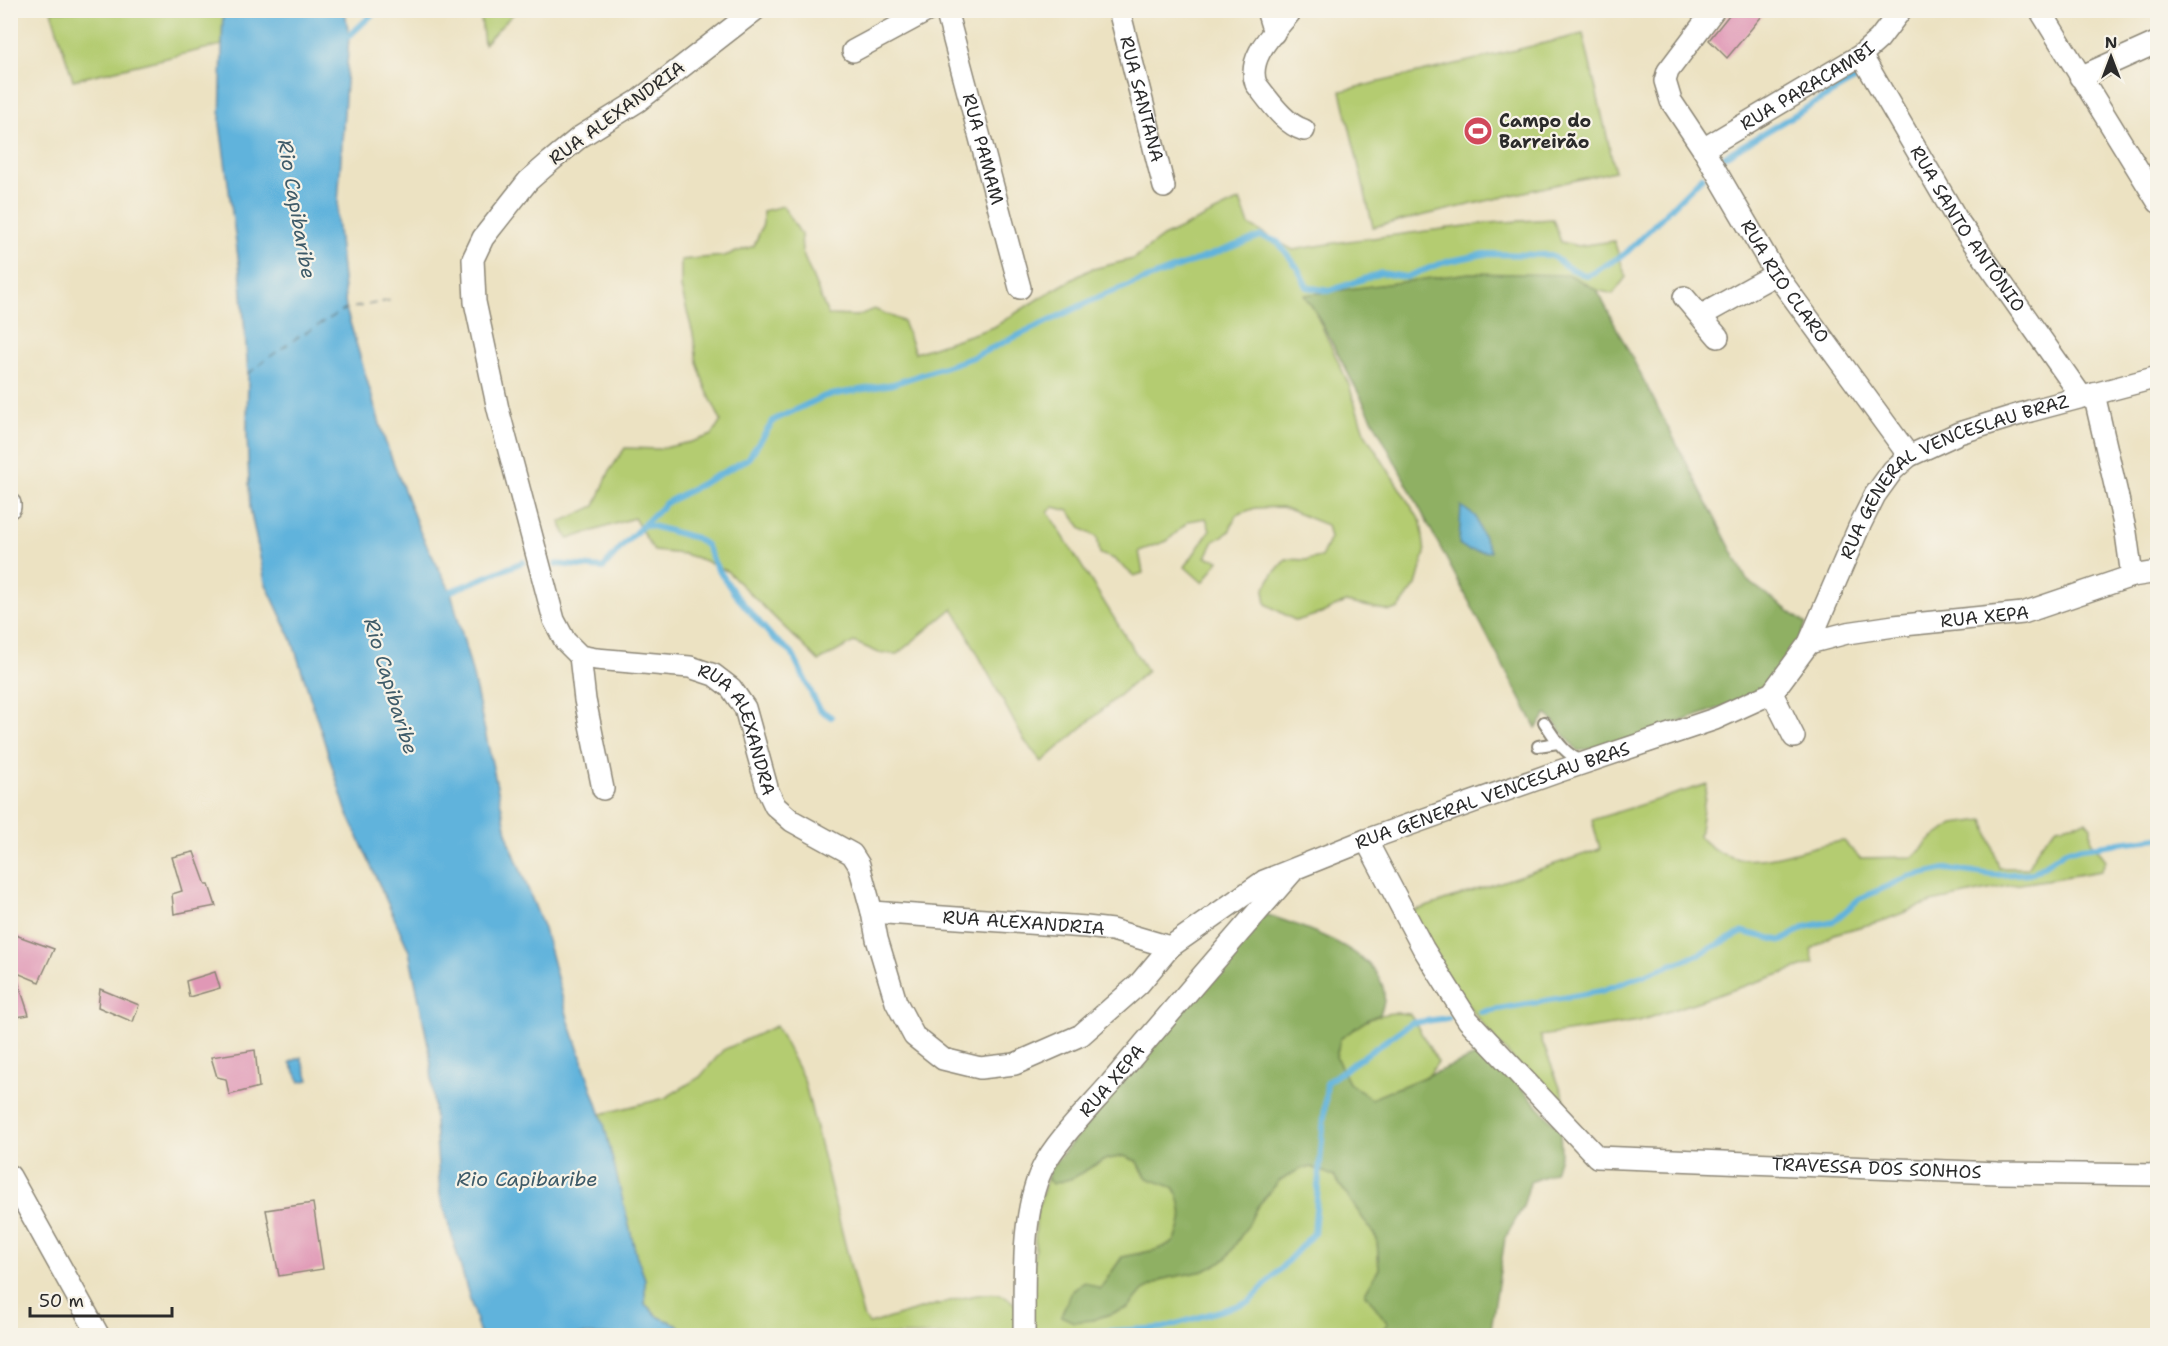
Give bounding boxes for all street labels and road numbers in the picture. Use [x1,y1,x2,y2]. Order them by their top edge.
street label: RUA SANTANA [1114,34,1169,165]
street label: RUA PARACAMBI [1736,36,1880,136]
street label: RUA ALEXANDRIA [544,56,690,170]
street label: RUA PAMAM [957,91,1009,207]
street label: RUA SANTO ANTÔNIO [1905,141,2030,317]
street label: RUA RIO CLARO [1735,215,1834,348]
street label: RUA GENERAL VENCESLAU BRAZ [1835,389,2071,563]
street label: RUA XEPA [1939,600,2030,633]
street label: RUA ALEXANDRA [695,658,781,798]
street label: RUA GENERAL VENCESLAU BRAS [1351,736,1633,855]
street label: RUA ALEXANDRIA [942,905,1106,941]
street label: RUA XEPA [1074,1040,1150,1122]
street label: TRAVESSA DOS SONHOS [1771,1152,1982,1184]

